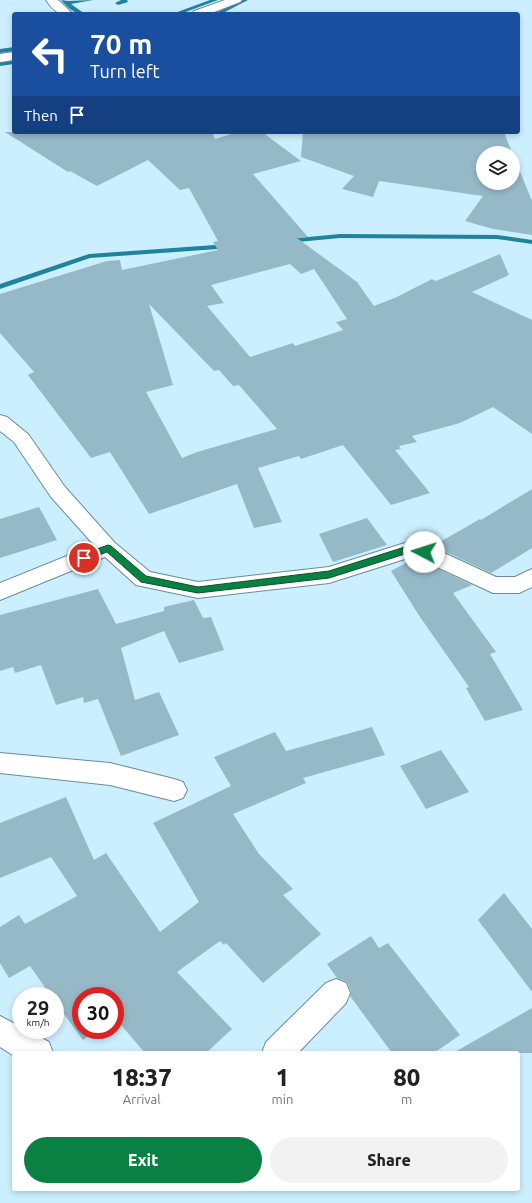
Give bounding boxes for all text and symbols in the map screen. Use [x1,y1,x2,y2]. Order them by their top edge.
icon: left [24,28,76,80]
text: 70 m [90,28,152,59]
text: Turn left [90,61,160,81]
icon: arrive [66,104,88,126]
text: Then [24,107,58,124]
map controls [476,146,520,190]
button: layers [476,146,520,190]
position arrow [403,531,445,573]
pin [67,541,101,575]
icon: arrive [73,547,95,569]
speed limit sign: 30 [72,987,124,1039]
text: 29 [27,996,49,1019]
text: km/h [26,1017,50,1028]
text: 18:37 [112,1064,172,1091]
text: 1 [276,1064,289,1091]
text: 80 [393,1064,420,1091]
text: Arrival [123,1092,161,1106]
text: min [272,1092,293,1106]
text: m [401,1092,412,1106]
button: Exit [24,1137,262,1183]
button: Share [270,1137,508,1183]

